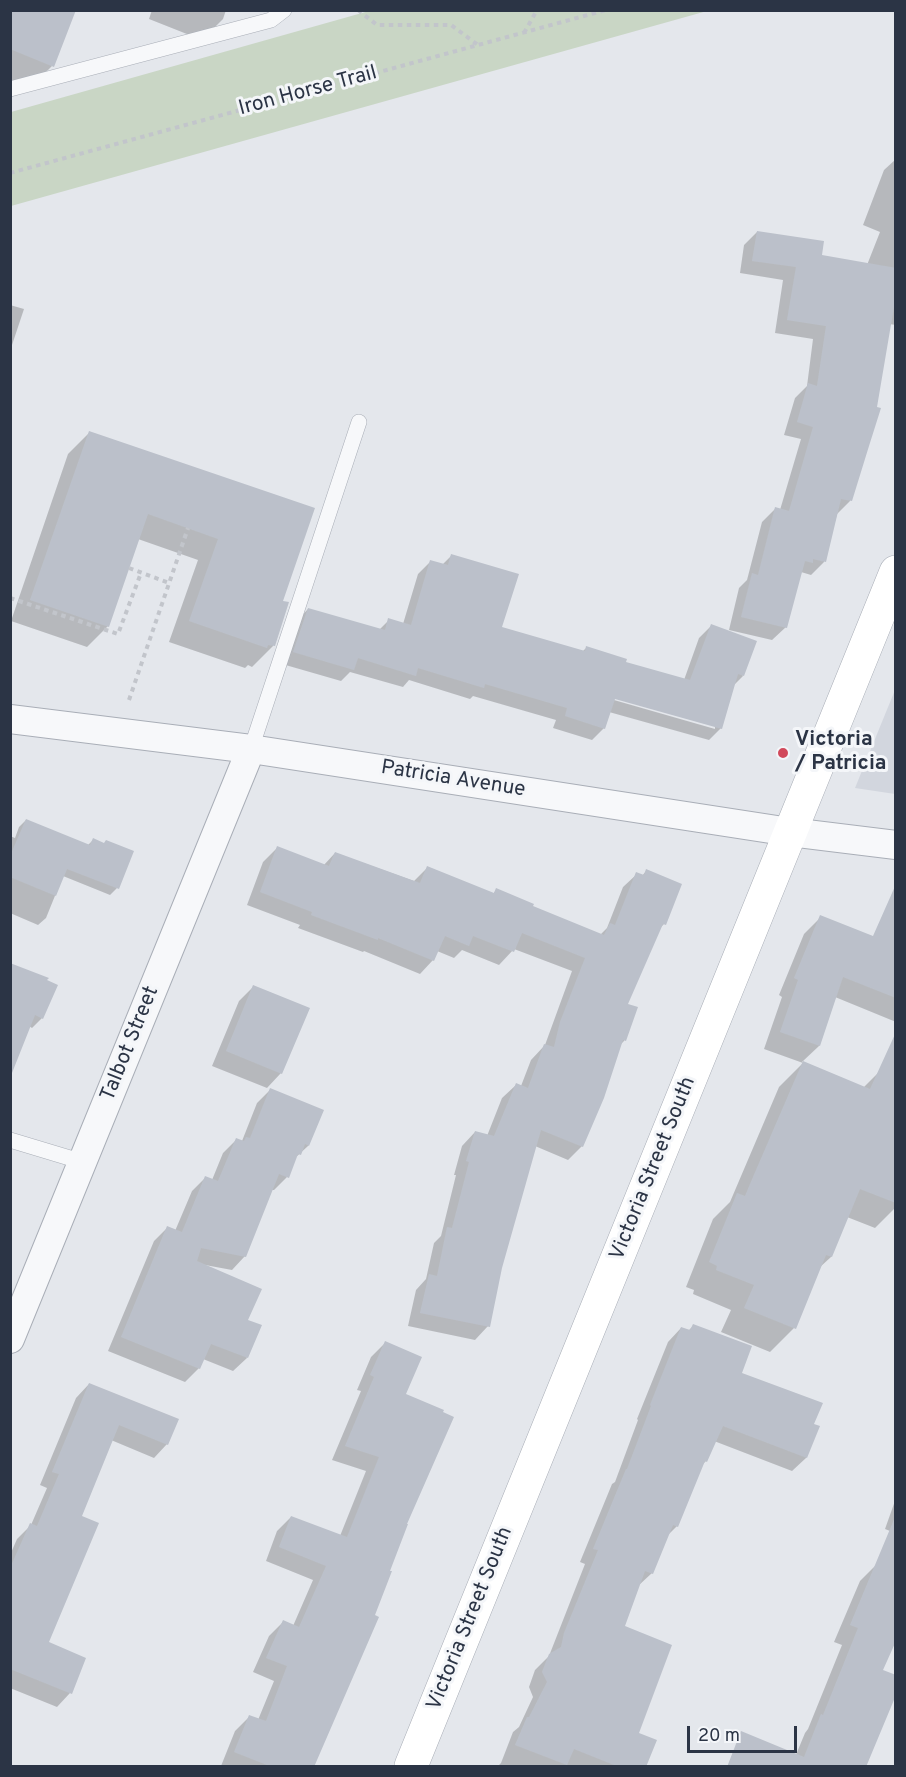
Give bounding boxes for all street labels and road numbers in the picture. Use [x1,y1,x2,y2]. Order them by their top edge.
street label: Iron Horse Trail [236,61,380,123]
street label: Patricia Avenue [379,756,527,804]
street label: Talbot Street [97,983,165,1105]
street label: Victoria Street South [606,1073,702,1265]
street label: Victoria Street South [423,1523,519,1715]

